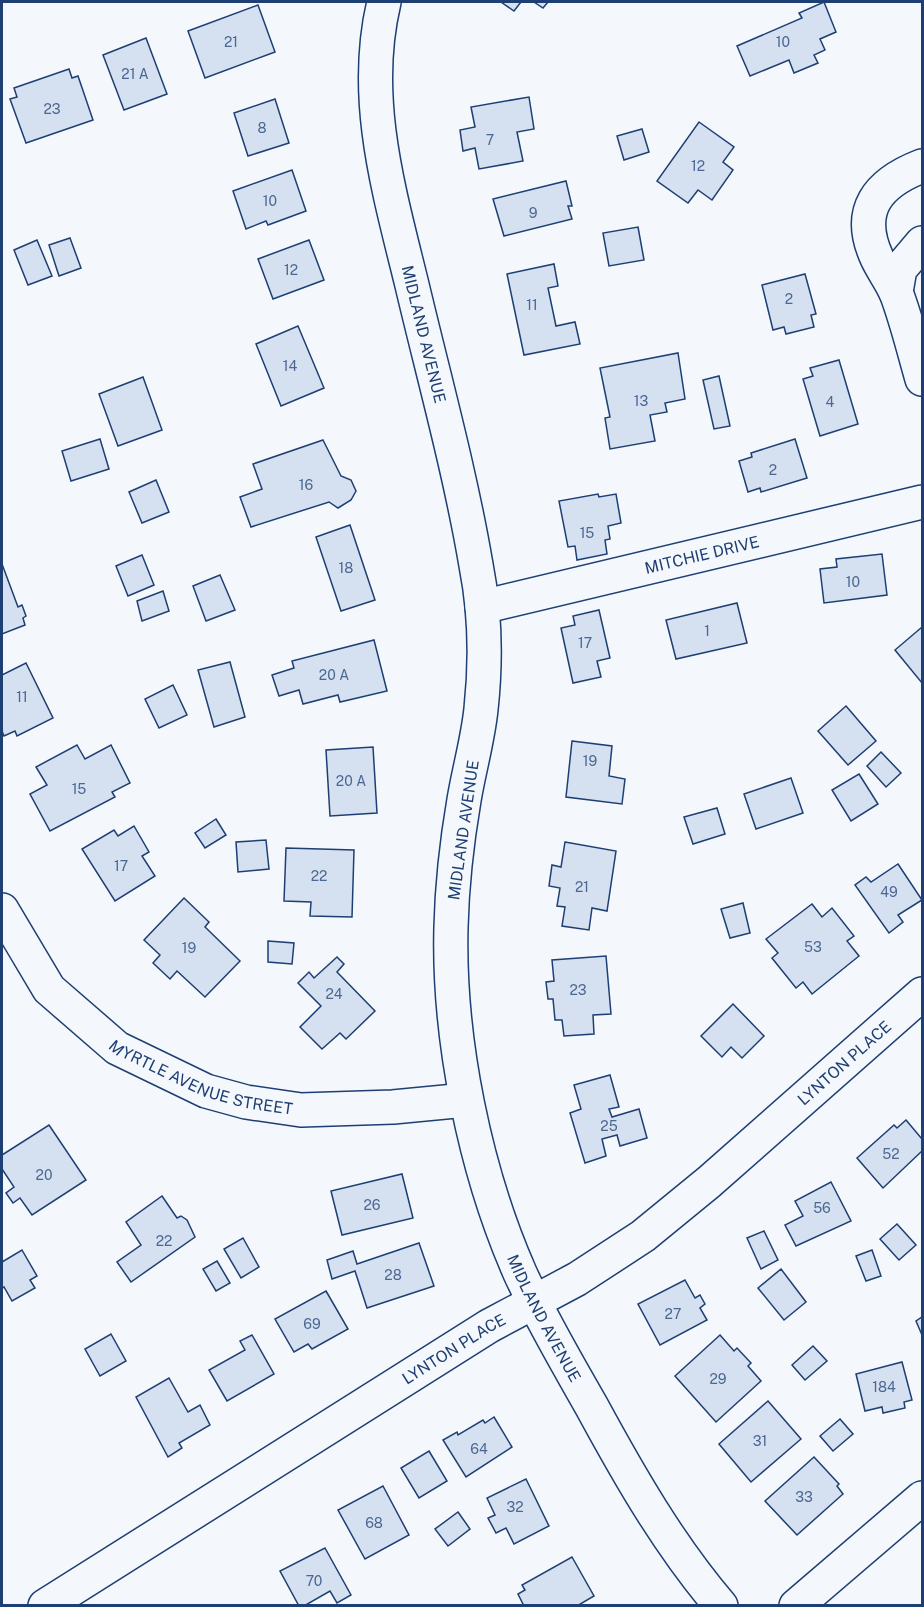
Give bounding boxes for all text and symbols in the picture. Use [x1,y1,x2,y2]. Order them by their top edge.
house number: 21 [224,34,238,50]
house number: 10 [776,34,790,50]
house number: 21 A [121,66,149,82]
house number: 23 [43,101,61,117]
house number: 8 [257,120,267,136]
house number: 7 [486,132,494,148]
house number: 12 [691,158,705,174]
house number: 10 [263,193,277,209]
house number: 9 [529,205,538,221]
house number: 12 [284,262,298,278]
street label: MIDLAND AVENUE [397,263,450,405]
house number: 2 [785,291,793,307]
house number: 11 [526,297,538,313]
house number: 14 [283,358,297,374]
house number: 13 [634,393,648,409]
house number: 4 [826,394,835,410]
house number: 2 [769,462,777,478]
house number: 16 [299,477,313,493]
house number: 15 [580,525,594,541]
street label: MITCHIE DRIVE [643,532,761,578]
house number: 18 [339,560,353,576]
house number: 10 [846,574,860,590]
house number: 1 [704,623,710,639]
house number: 17 [578,635,592,651]
house number: 20 A [319,667,349,683]
house number: 11 [16,689,28,705]
house number: 19 [583,753,597,769]
street label: MIDLAND AVENUE [444,759,483,901]
house number: 20 A [336,773,366,789]
house number: 15 [72,781,86,797]
house number: 17 [114,858,128,874]
house number: 22 [311,868,327,884]
house number: 21 [575,879,589,895]
house number: 49 [880,884,898,900]
house number: 53 [804,939,822,955]
house number: 19 [182,940,196,956]
house number: 23 [569,982,587,998]
house number: 24 [325,986,343,1002]
street label: LYNTON PLACE [794,1017,895,1109]
street label: MYRTLE AVENUE STREET [105,1036,295,1119]
house number: 25 [600,1118,618,1134]
house number: 52 [882,1146,900,1162]
house number: 20 [36,1167,52,1183]
house number: 26 [363,1197,381,1213]
house number: 56 [813,1200,831,1216]
house number: 22 [156,1233,172,1249]
street label: MIDLAND AVENUE [503,1252,585,1385]
house number: 28 [384,1267,402,1283]
house number: 27 [665,1306,681,1322]
street label: LYNTON PLACE [399,1310,509,1388]
house number: 69 [303,1316,321,1332]
house number: 29 [709,1371,727,1387]
house number: 184 [872,1379,896,1395]
house number: 31 [753,1433,767,1449]
house number: 64 [470,1441,488,1457]
house number: 33 [795,1489,813,1505]
house number: 32 [506,1499,524,1515]
house number: 68 [365,1515,383,1531]
house number: 70 [306,1573,322,1589]

